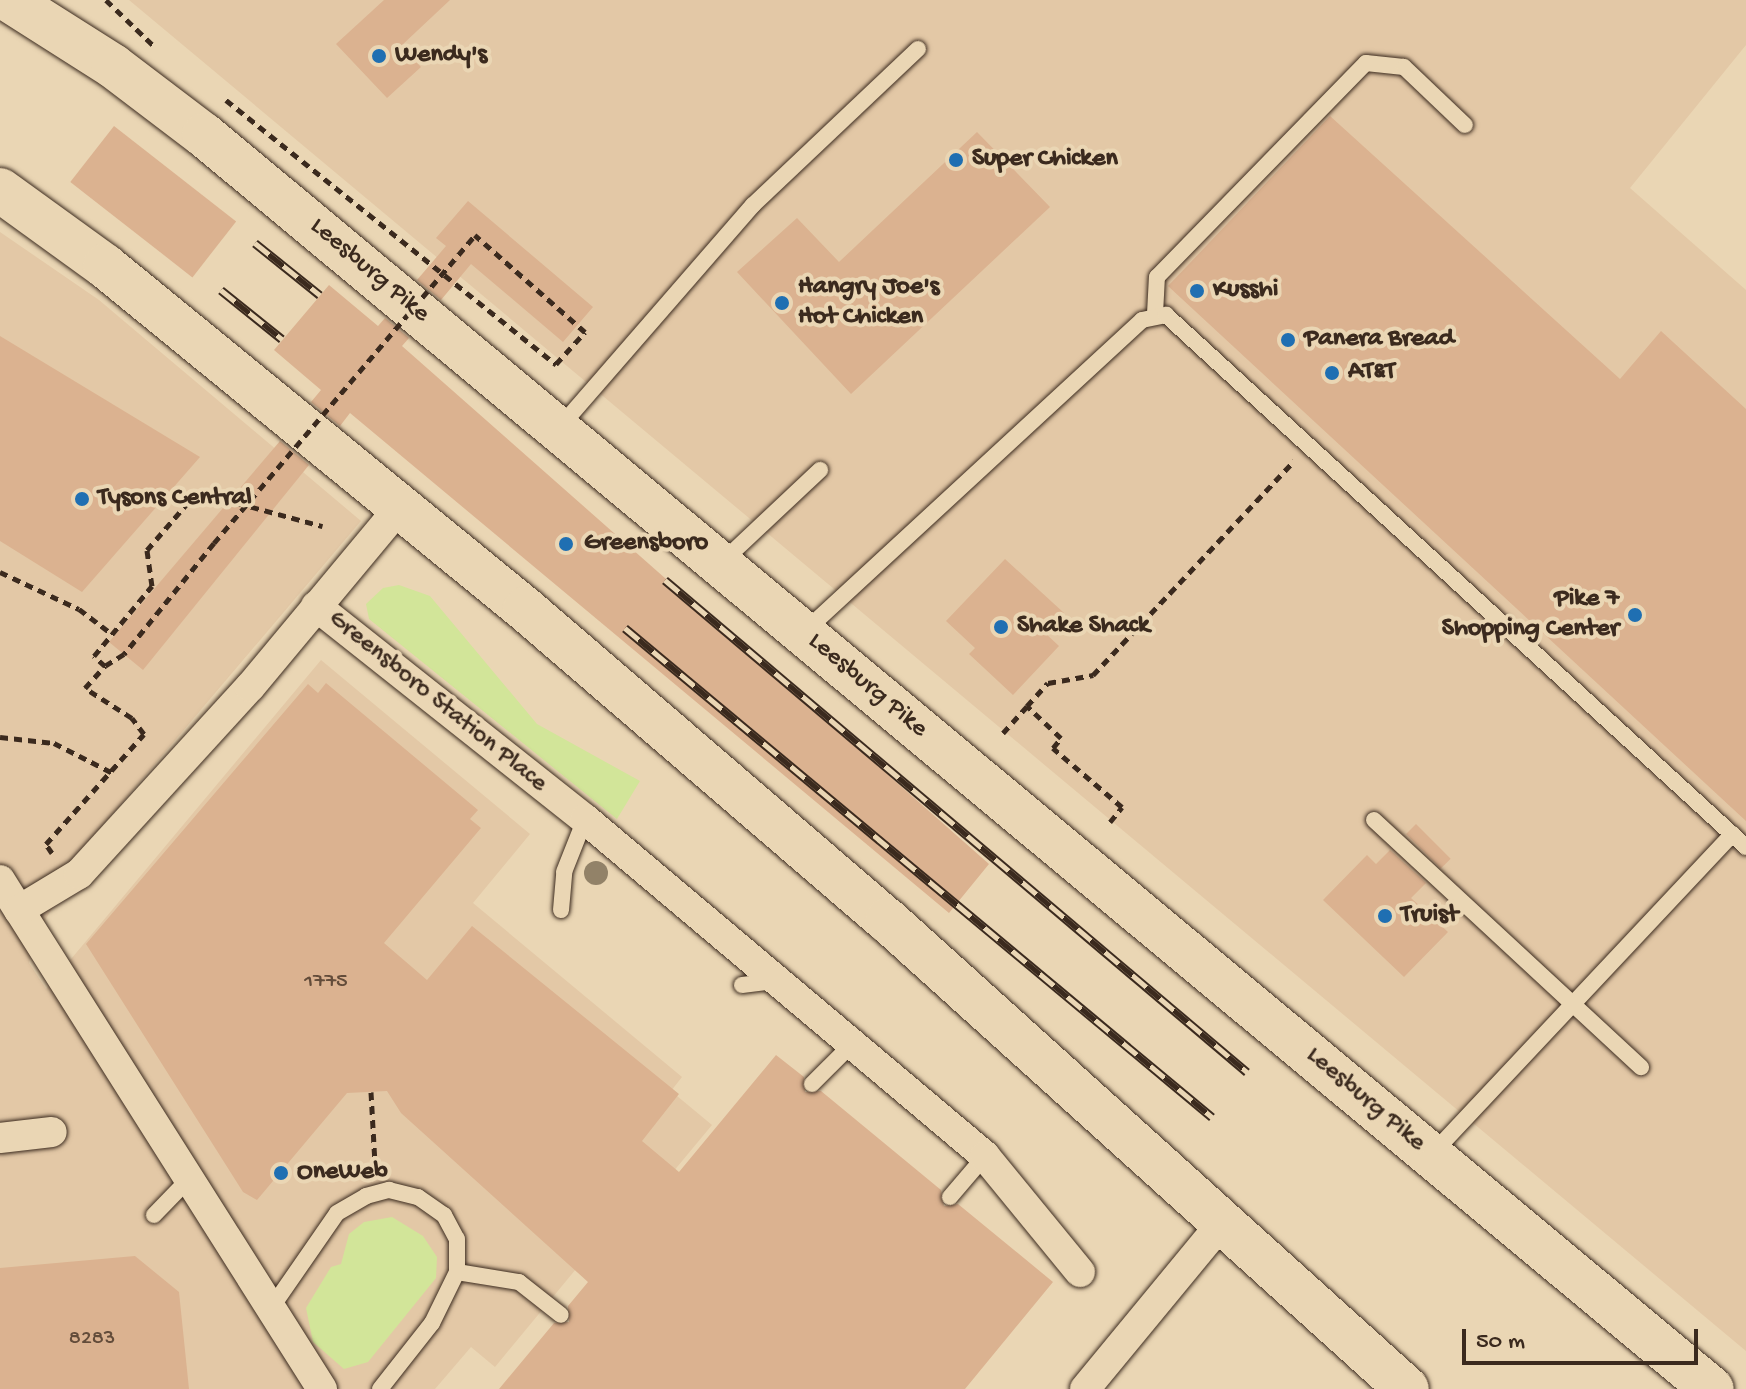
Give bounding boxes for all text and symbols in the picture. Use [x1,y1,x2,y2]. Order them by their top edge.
place label: Wendy's [395,40,487,72]
marker: Wendy's [370,47,388,65]
place label: Super Chicken [972,144,1118,176]
marker: Super Chicken [947,151,965,169]
street label: Leesburg Pike [303,212,435,330]
place label: Hangry Joe's Hot Chicken [798,272,939,334]
place label: Kusshi [1213,275,1278,307]
marker: Kusshi [1188,282,1206,300]
marker: Hangry Joe's Hot Chicken [773,294,791,312]
place label: Panera Bread [1304,324,1454,356]
marker: Panera Bread [1279,331,1297,349]
place label: AT&T [1348,357,1395,389]
marker: AT&T [1323,364,1341,382]
place label: Tysons Central [98,483,252,515]
marker: Tysons Central [73,490,91,508]
place label: Greensboro [584,528,708,560]
marker: Greensboro [555,533,577,555]
place label: Pike 7 Shopping Center [1442,584,1619,646]
street label: Greensboro Station Place [321,604,553,800]
marker: Pike 7 Shopping Center [1626,606,1644,624]
place label: Shake Shack [1017,611,1150,643]
marker: Shake Shack [992,618,1010,636]
street label: Leesburg Pike [801,627,933,745]
place label: Truist [1401,900,1458,932]
marker: Truist [1376,907,1394,925]
house number: 1775 [304,970,348,996]
street label: Leesburg Pike [1299,1041,1431,1159]
place label: OneWeb [297,1157,388,1189]
marker: OneWeb [272,1164,290,1182]
scale bar [1466,1313,1702,1363]
house number: 8283 [69,1327,115,1353]
text: 50 m [1476,1328,1525,1357]

